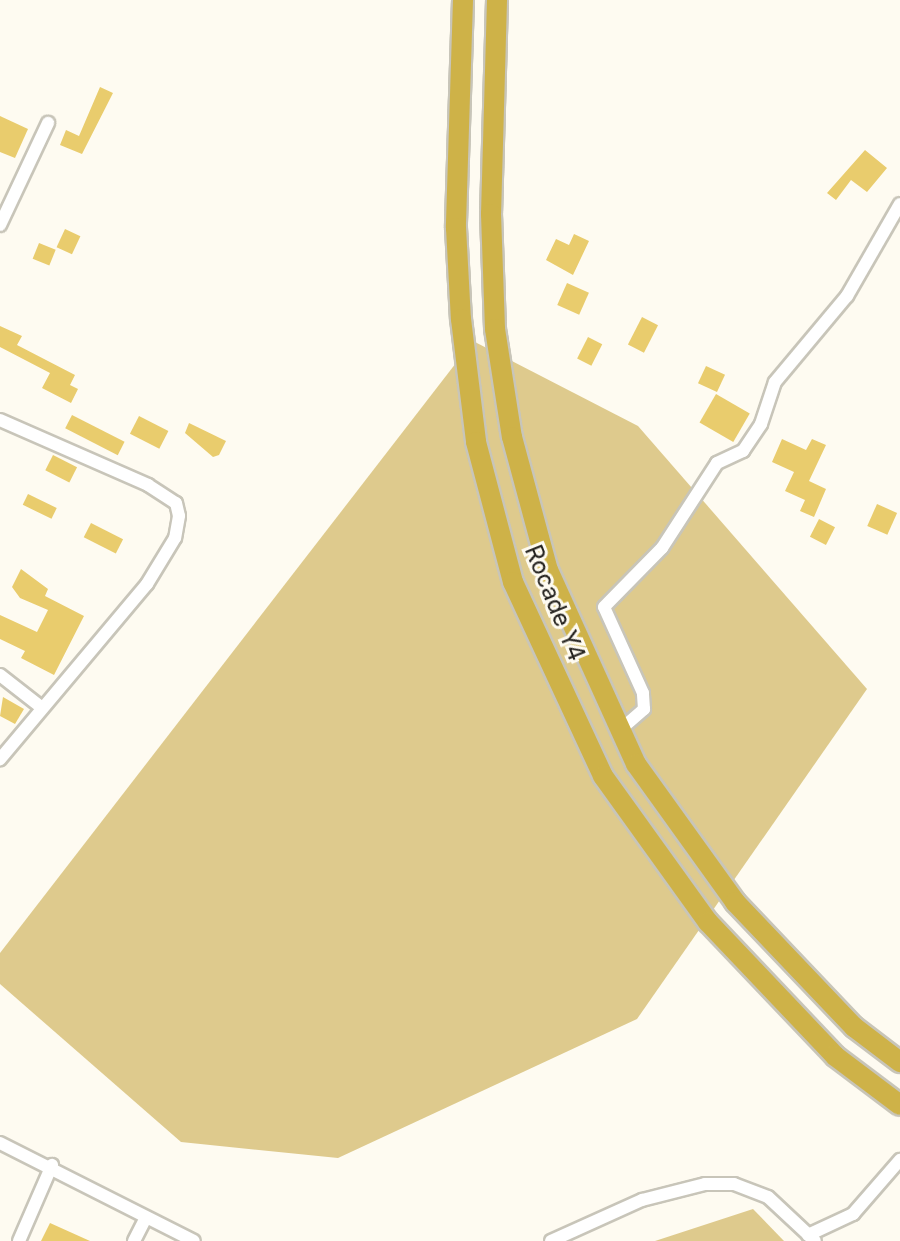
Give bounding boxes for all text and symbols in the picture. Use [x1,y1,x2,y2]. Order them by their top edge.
street label: Rocade Y4 [519,541,591,665]

